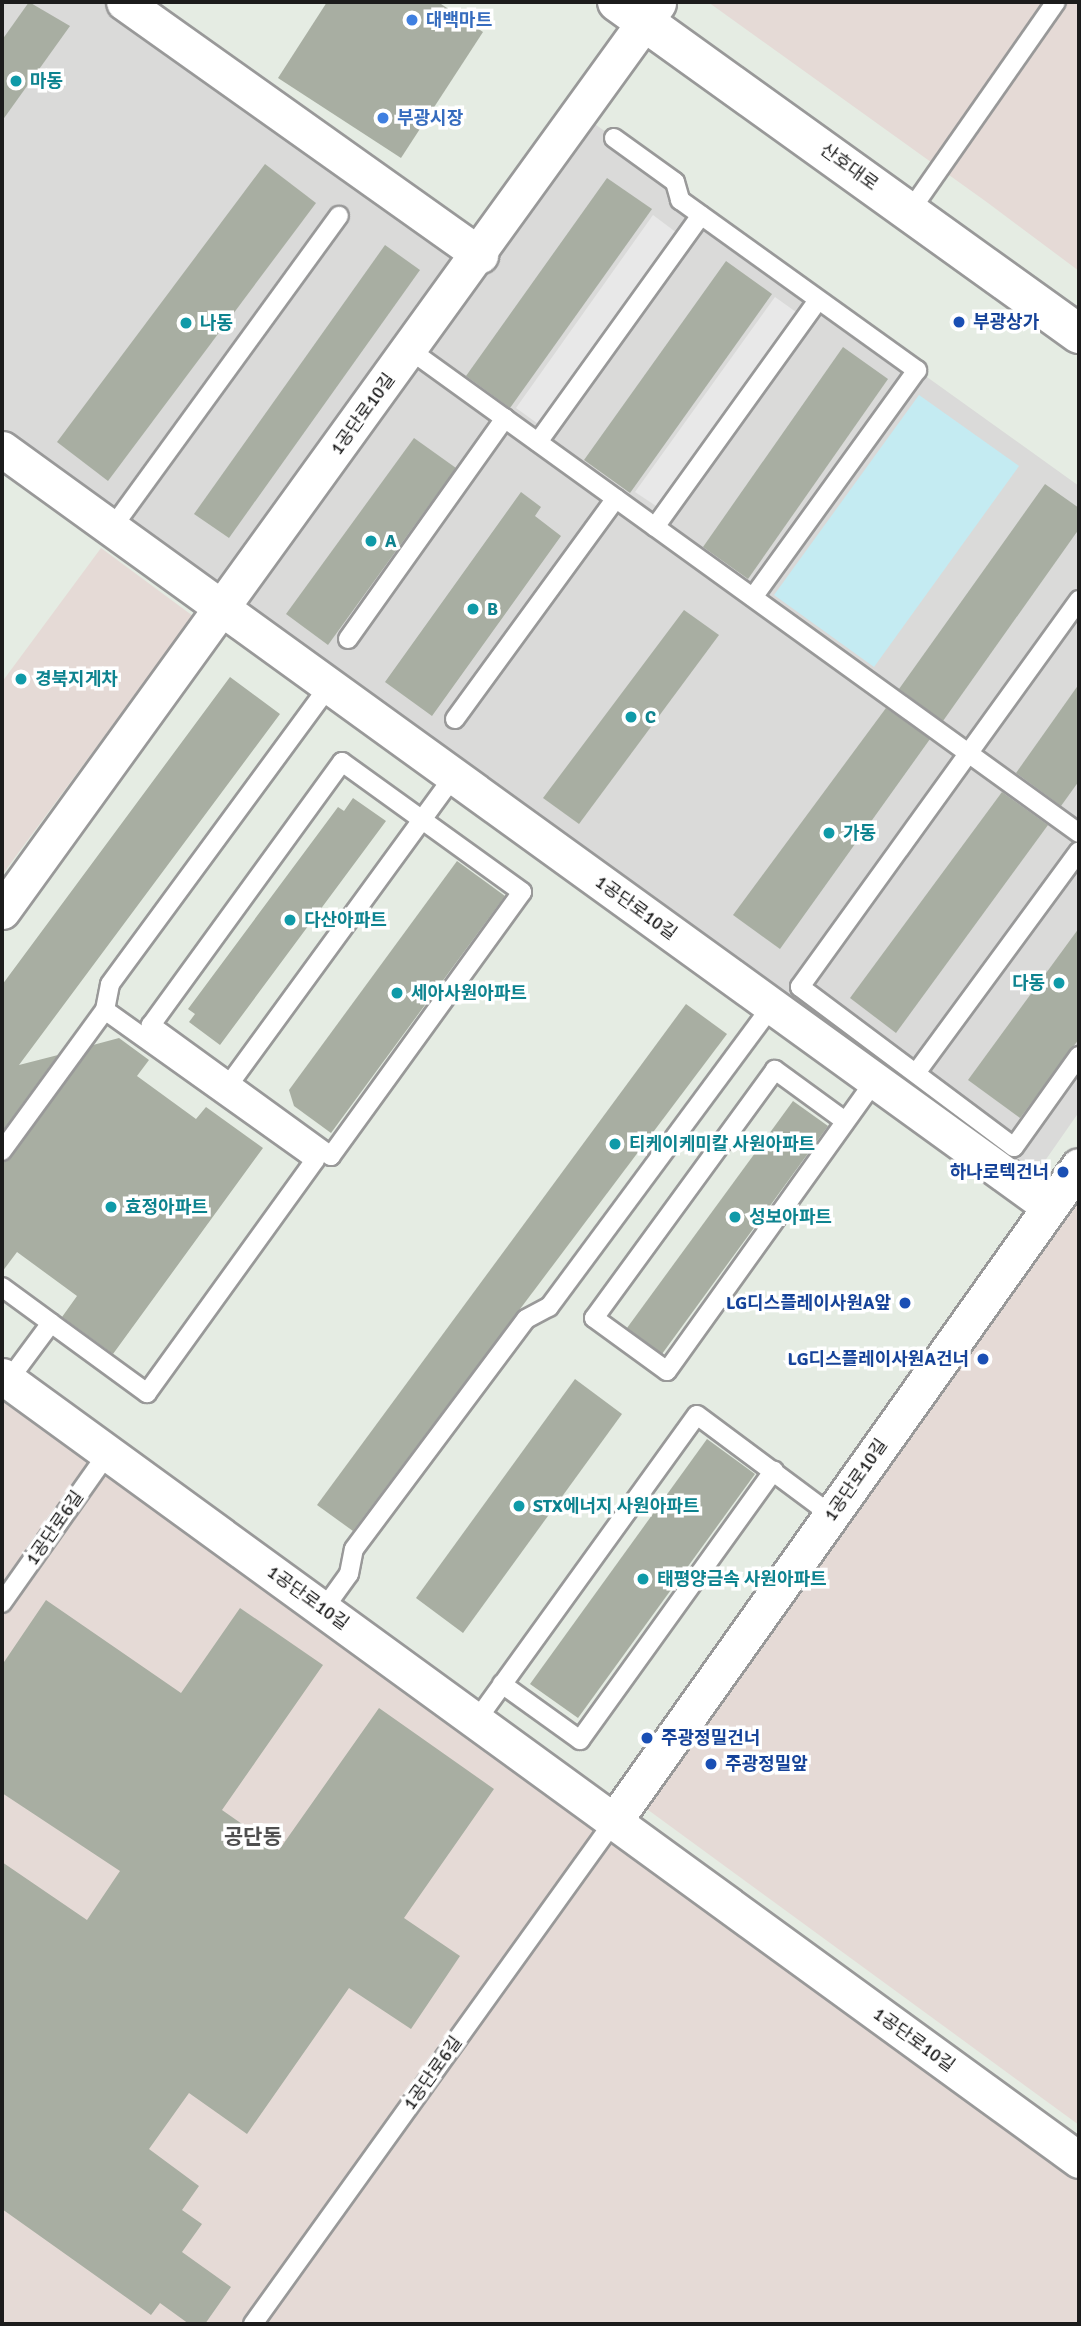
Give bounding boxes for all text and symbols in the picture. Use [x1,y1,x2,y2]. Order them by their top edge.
place label: 대백마트 [426,9,492,31]
marker: 대백마트 [404,12,420,28]
place label: 마동 [30,70,63,92]
marker: 마동 [8,73,24,89]
place label: 부광시장 [397,107,463,129]
marker: 부광시장 [375,110,391,126]
street label: 산호대로 [816,139,882,195]
place label: 부광상가 [973,311,1039,333]
place label: 나동 [200,312,233,334]
marker: 부광상가 [951,314,967,330]
marker: 나동 [178,315,194,331]
street label: 1공단로10길 [326,369,400,459]
place label: A [385,530,396,552]
marker: A [363,533,379,549]
place label: B [487,598,498,620]
marker: B [465,601,481,617]
place label: 경북지게차 [35,668,118,690]
marker: 경북지게차 [13,671,29,687]
place label: C [645,706,656,728]
marker: C [623,709,639,725]
place label: 가동 [843,822,876,844]
marker: 가동 [821,825,837,841]
street label: 1공단로10길 [591,871,681,945]
place label: 다산아파트 [304,909,387,931]
marker: 다산아파트 [282,912,298,928]
place label: 다동 [1012,972,1045,994]
marker: 다동 [1051,975,1067,991]
place label: 세아사원아파트 [411,982,527,1004]
marker: 세아사원아파트 [389,985,405,1001]
place label: 티케이케미칼 사원아파트 [629,1133,815,1155]
marker: 티케이케미칼 사원아파트 [607,1136,623,1152]
place label: 하나로텍건너 [950,1161,1049,1183]
marker: 하나로텍건너 [1055,1164,1071,1180]
place label: 효정아파트 [125,1196,208,1218]
marker: 효정아파트 [103,1199,119,1215]
place label: 성보아파트 [749,1206,832,1228]
marker: 성보아파트 [727,1209,743,1225]
place label: LG디스플레이사원A앞 [726,1292,891,1314]
marker: LG디스플레이사원A앞 [897,1295,913,1311]
place label: LG디스플레이사원A건너 [788,1348,969,1370]
marker: LG디스플레이사원A건너 [975,1351,991,1367]
street label: 1공단로10길 [820,1435,892,1525]
street label: 1공단로6길 [22,1487,88,1569]
place label: STX에너지 사원아파트 [533,1495,699,1517]
marker: STX에너지 사원아파트 [511,1498,527,1514]
street label: 1공단로10길 [263,1561,353,1635]
place label: 태평양금속 사원아파트 [657,1568,827,1590]
marker: 태평양금속 사원아파트 [635,1571,651,1587]
place label: 주광정밀건너 [661,1727,760,1749]
marker: 주광정밀건너 [639,1730,655,1746]
place label: 주광정밀앞 [725,1753,808,1775]
marker: 주광정밀앞 [703,1756,719,1772]
district label: 공단동 [224,1824,282,1850]
street label: 1공단로10길 [869,2003,959,2077]
street label: 1공단로6길 [399,2032,467,2114]

